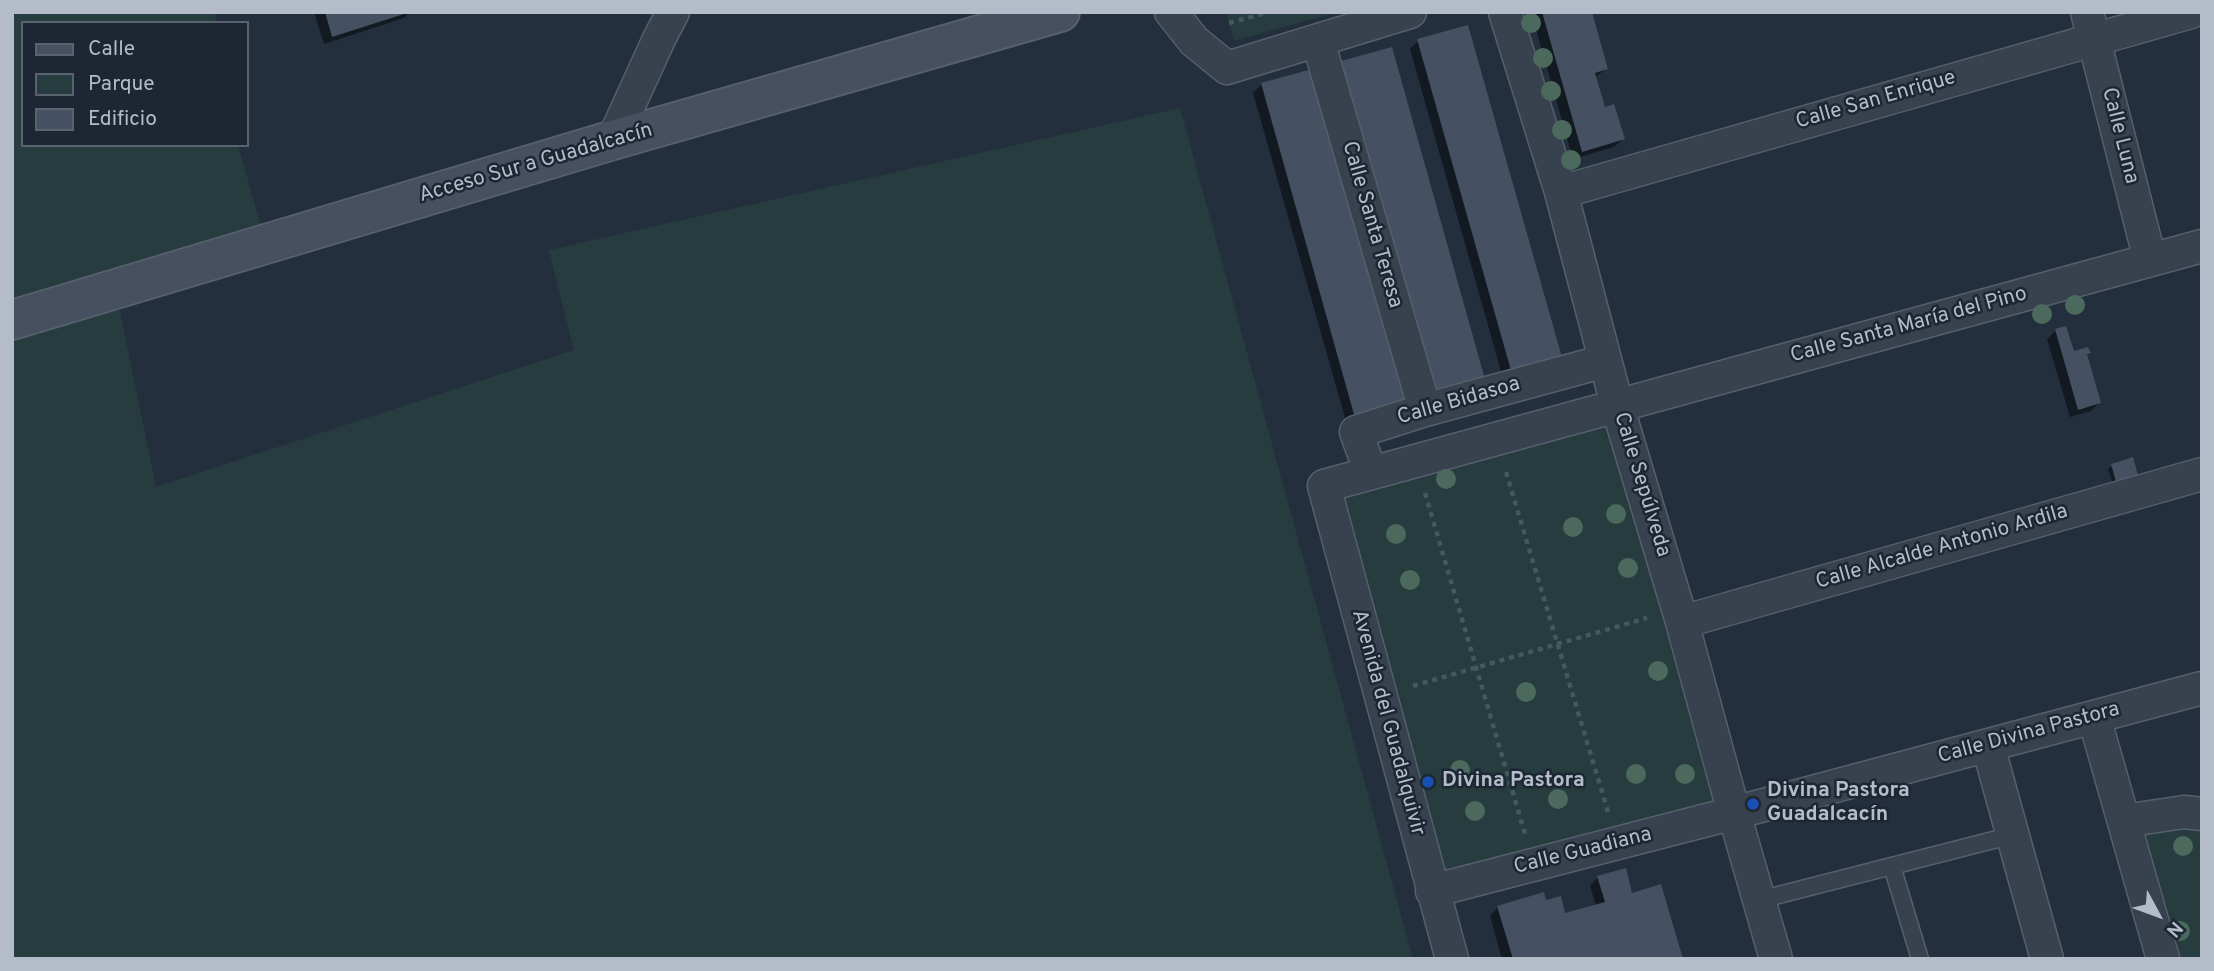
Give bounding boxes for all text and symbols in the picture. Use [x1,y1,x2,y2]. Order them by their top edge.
legend [21,21,248,147]
text: Calle [88,36,135,63]
street label: Calle San Enrique [1793,66,1959,136]
text: Parque [88,71,155,98]
street label: Calle Luna [2095,85,2143,187]
text: Edificio [88,106,157,133]
street label: Acceso Sur a Guadalcacín [416,119,656,209]
street label: Calle Santa Teresa [1335,139,1407,311]
street label: Calle Santa María del Pino [1788,282,2030,370]
street label: Calle Bidasoa [1395,372,1523,432]
street label: Calle Sepúlveda [1607,410,1675,560]
street label: Calle Alcalde Antonio Ardila [1813,500,2071,596]
street label: Avenida del Guadalquivir [1345,607,1429,839]
street label: Calle Divina Pastora [1935,698,2123,770]
place label: Divina Pastora [1442,769,1585,795]
marker: Divina Pastora [1420,774,1436,790]
place label: Divina Pastora Guadalcacín [1767,779,1910,829]
marker: Divina Pastora Guadalcacín [1745,796,1761,812]
street label: Calle Guadiana [1512,823,1654,881]
north arrow [2123,880,2193,950]
text: N [2160,916,2187,942]

